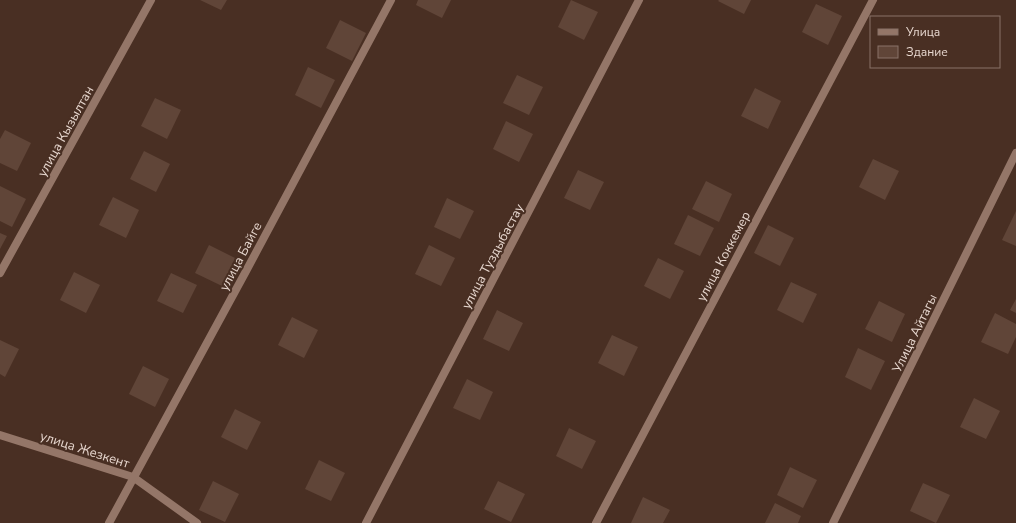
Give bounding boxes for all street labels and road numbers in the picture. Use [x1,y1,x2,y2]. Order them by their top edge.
street label: улица Кызылтан [33,83,98,180]
street label: улица Туздыбастау [457,200,528,312]
street label: улица Коккемер [693,208,755,305]
street label: улица Байге [215,219,267,294]
street label: Улица Айтагы [888,291,942,377]
street label: улица Жезкент [38,427,132,473]

